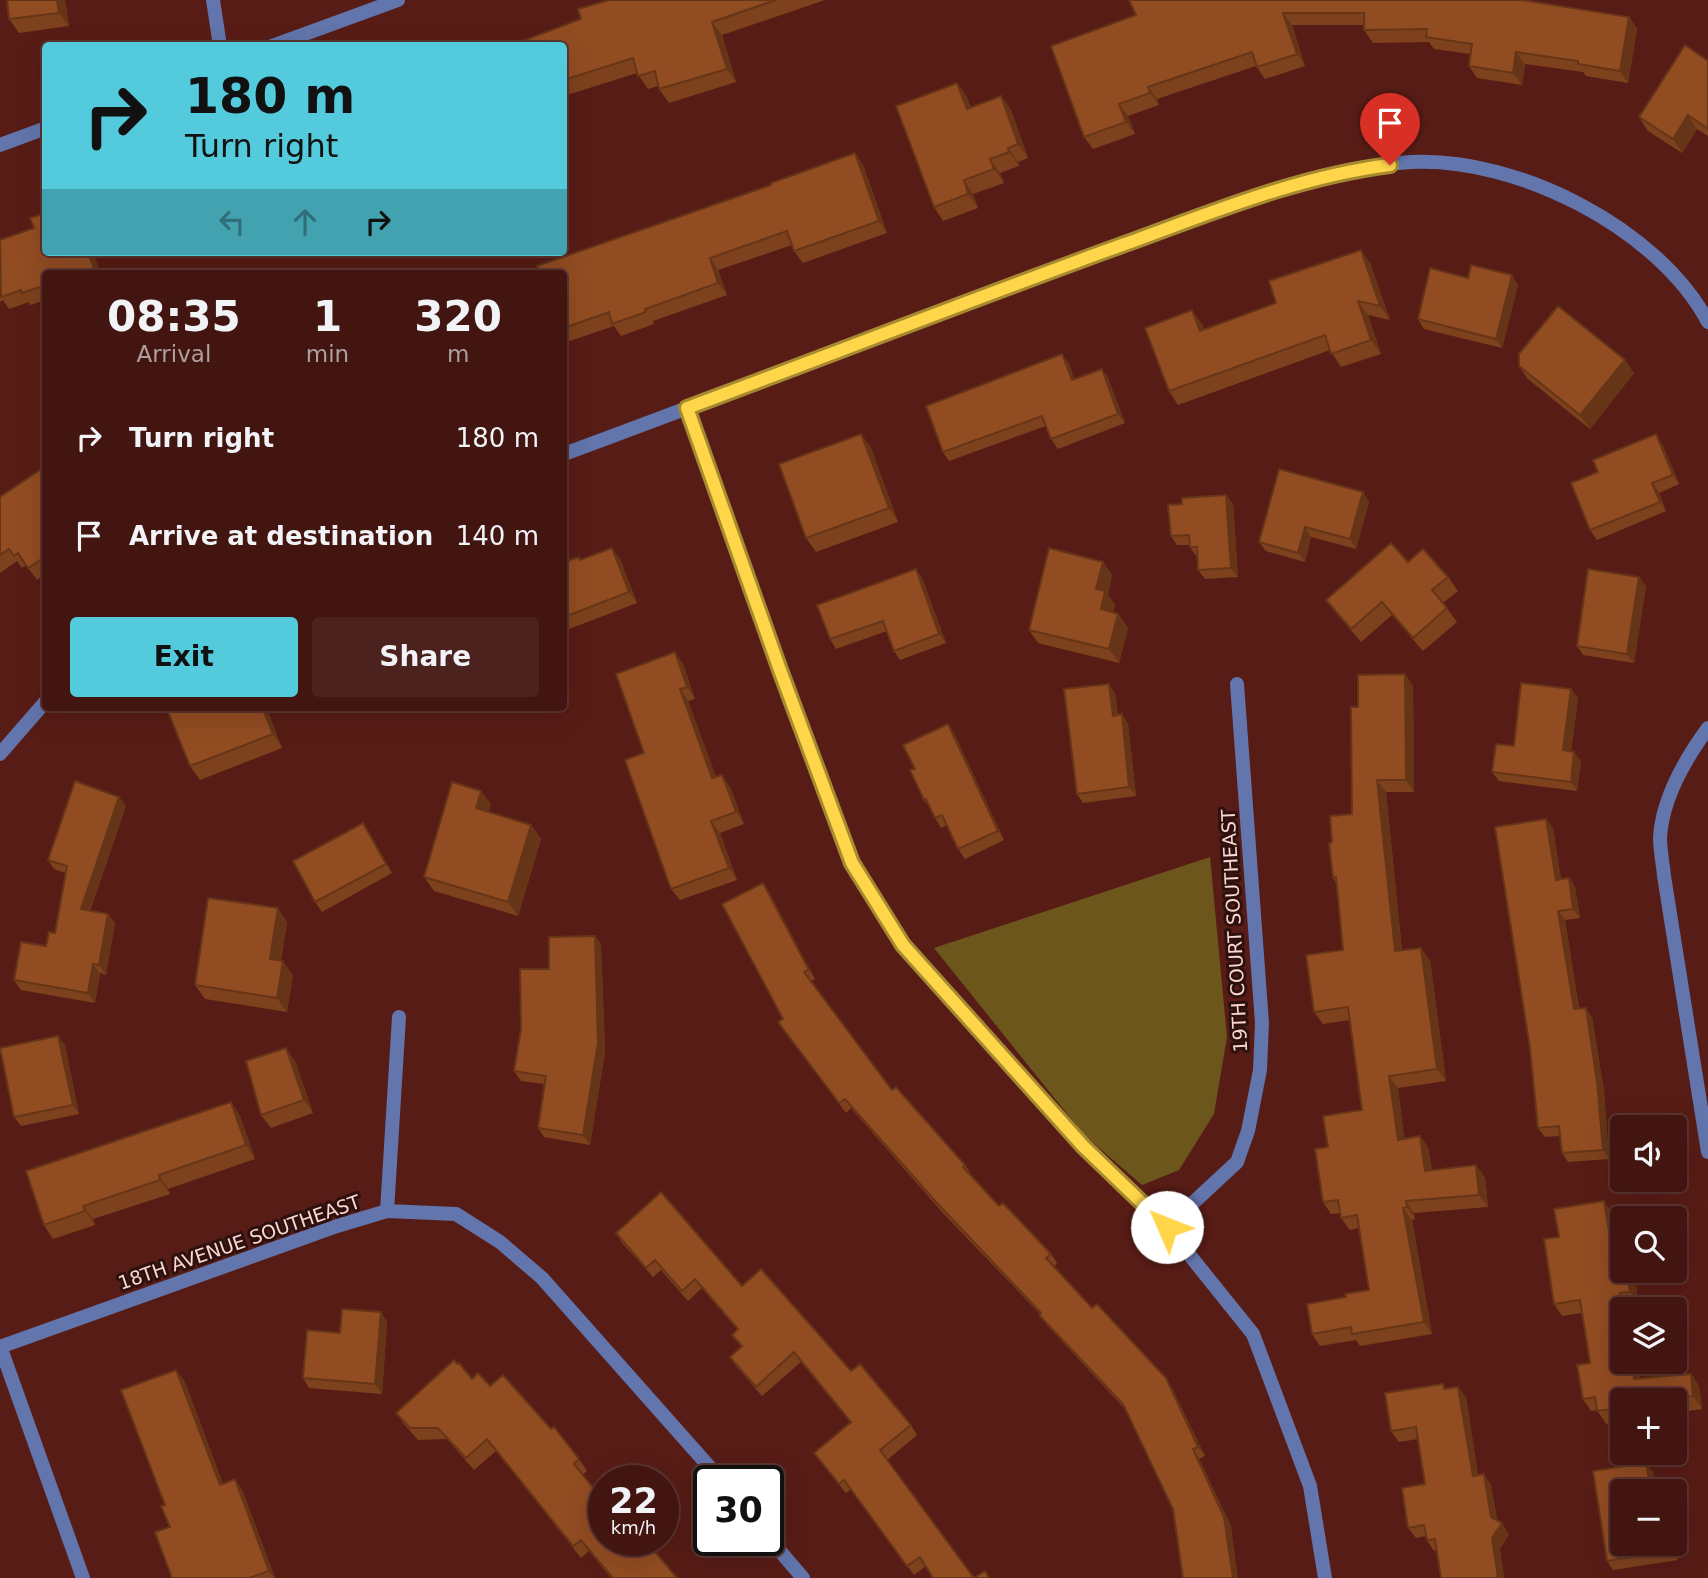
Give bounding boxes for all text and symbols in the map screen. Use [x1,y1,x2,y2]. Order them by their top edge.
text: 180 m [185,68,355,125]
icon: right [70,70,161,161]
pin [1360,93,1420,165]
icon: arrive [1371,104,1409,142]
text: Turn right [185,127,338,165]
icon: left [213,203,251,241]
icon: ahead [286,203,324,241]
icon: right [359,203,397,241]
text: 08:35 [107,292,241,341]
text: 1 [313,292,342,341]
text: 320 [414,292,502,341]
text: Arrival [137,341,211,367]
text: min [306,341,349,367]
text: m [447,341,469,367]
icon: right [70,419,108,457]
text: Turn right [129,423,274,453]
text: 180 m [456,423,539,453]
icon: arrive [70,517,108,555]
text: Arrive at destination [129,521,433,551]
text: 140 m [456,521,539,551]
button: Exit [70,617,298,697]
button: Share [312,617,539,697]
street label: 19TH COURT SOUTHEAST [1217,809,1251,1053]
map controls [1610,1115,1687,1556]
button: sound [1610,1115,1687,1192]
street label: 18TH AVENUE SOUTHEAST [115,1190,363,1294]
position arrow [1130,1190,1204,1264]
button: search [1610,1206,1687,1283]
button: layers [1610,1297,1687,1374]
button: + [1610,1388,1687,1465]
speed limit sign: 30 [693,1465,784,1556]
button: − [1610,1479,1687,1556]
text: 22 [609,1481,658,1521]
text: km/h [611,1517,656,1538]

